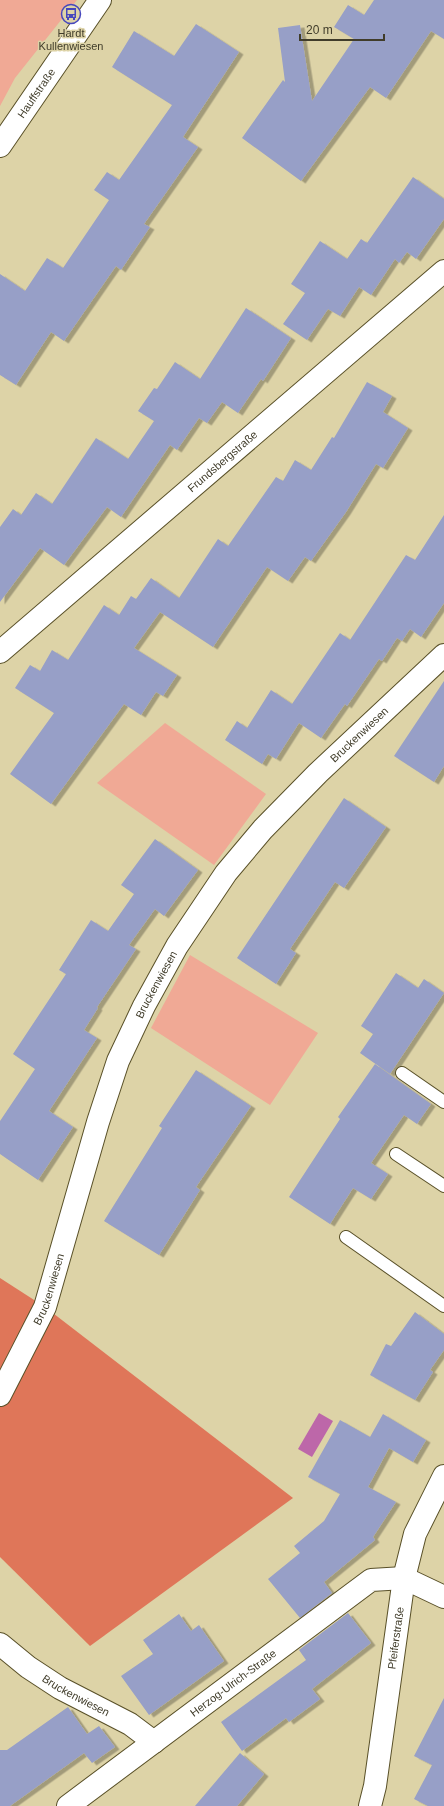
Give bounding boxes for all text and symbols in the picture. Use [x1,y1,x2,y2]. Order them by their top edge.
bus stop icon: Hardt Kullenwiesen [60,3,82,25]
scale bar [300,16,384,42]
text: 20 m [306,23,333,37]
place label: Hardt Kullenwiesen [39,27,103,52]
street label: Hauffstraße [15,66,57,120]
street label: Frundsbergstraße [185,428,259,494]
street label: Bruckenwiesen [328,705,390,764]
street label: Bruckenwiesen [133,949,179,1020]
street label: Bruckenwiesen [31,1252,66,1327]
street label: Pfeiferstraße [385,1606,406,1670]
street label: Herzog-Ulrich-Straße [188,1647,278,1719]
street label: Bruckenwiesen [40,1672,111,1718]

